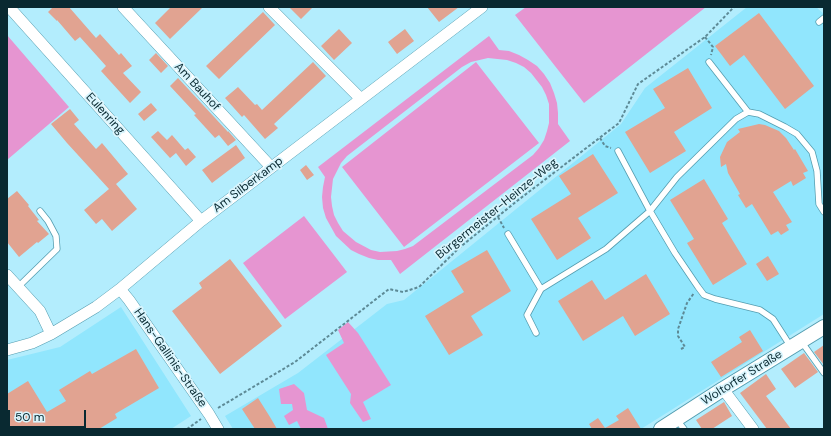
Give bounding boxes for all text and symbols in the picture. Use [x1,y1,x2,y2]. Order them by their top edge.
street label: Am Bauhof [171,60,223,114]
street label: Eulenring [83,90,127,138]
street label: Am Silberkamp [210,154,286,216]
street label: Bürgermeister-Heinze-Weg [433,156,561,262]
street label: Hans-Gallinis-Straße [130,306,210,410]
street label: Woltorfer Straße [699,347,785,409]
scale bar [10,402,88,428]
text: 50 m [15,409,44,425]

